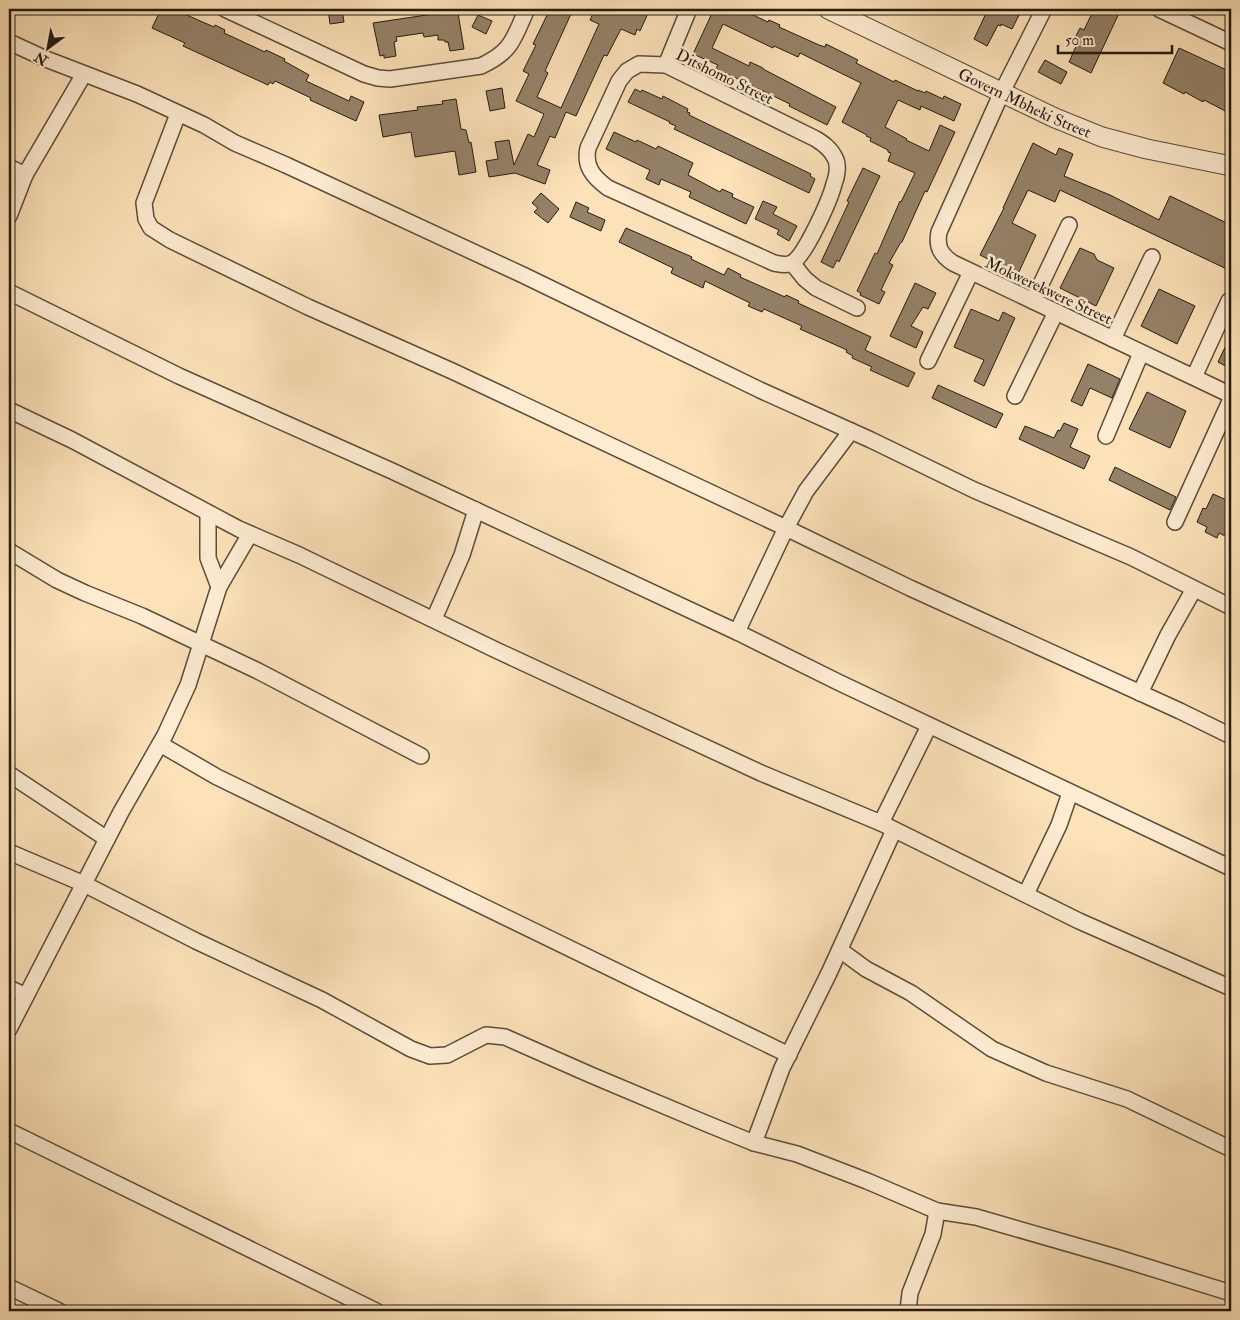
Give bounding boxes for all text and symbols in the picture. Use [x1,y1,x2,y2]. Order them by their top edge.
north arrow [22,22,72,72]
scale bar [1058,22,1171,54]
text: 50 m [1065,31,1094,50]
street label: Ditshomo Street [673,45,777,109]
text: N [31,48,52,70]
street label: Govern Mbheki Street [955,64,1094,143]
street label: Mokwerekwere Street [982,253,1115,329]

